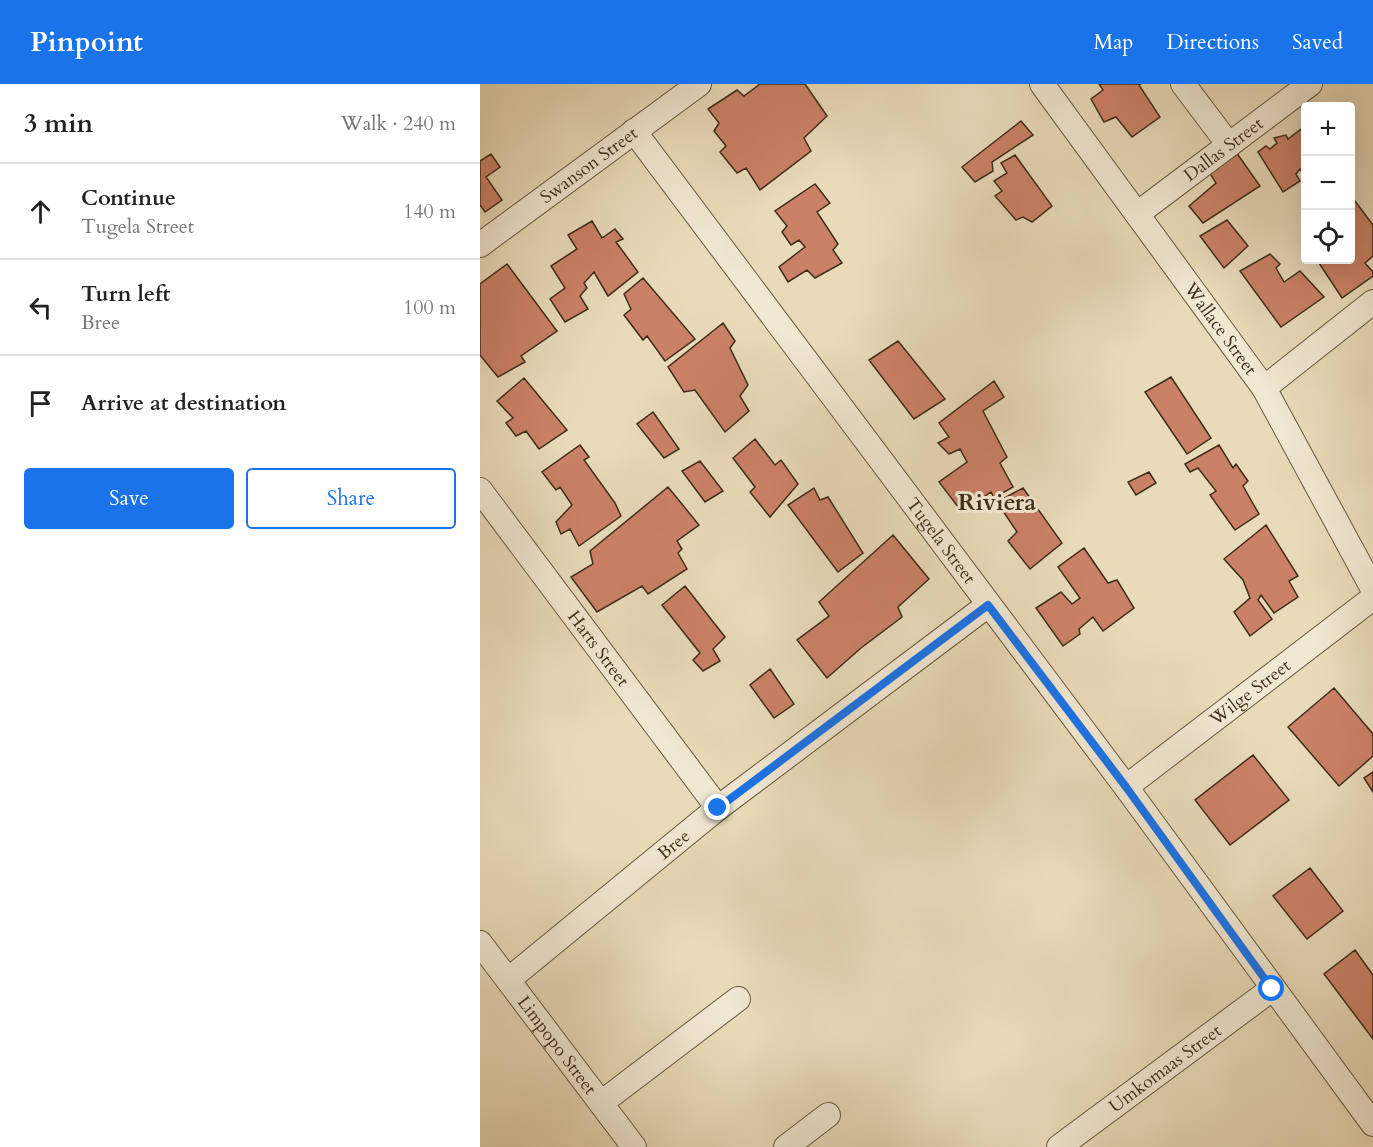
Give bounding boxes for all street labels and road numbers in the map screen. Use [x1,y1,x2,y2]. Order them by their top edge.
street label: Dallas Street [1178,111,1269,187]
street label: Swanson Street [535,121,643,209]
street label: Wallace Street [1178,276,1263,380]
street label: Tugela Street [901,492,982,589]
street label: Harts Street [562,605,636,692]
street label: Wilge Street [1203,653,1296,732]
street label: Bree [652,824,695,865]
street label: Limpopo Street [512,991,603,1100]
street label: Umkomaas Street [1104,1018,1227,1118]

